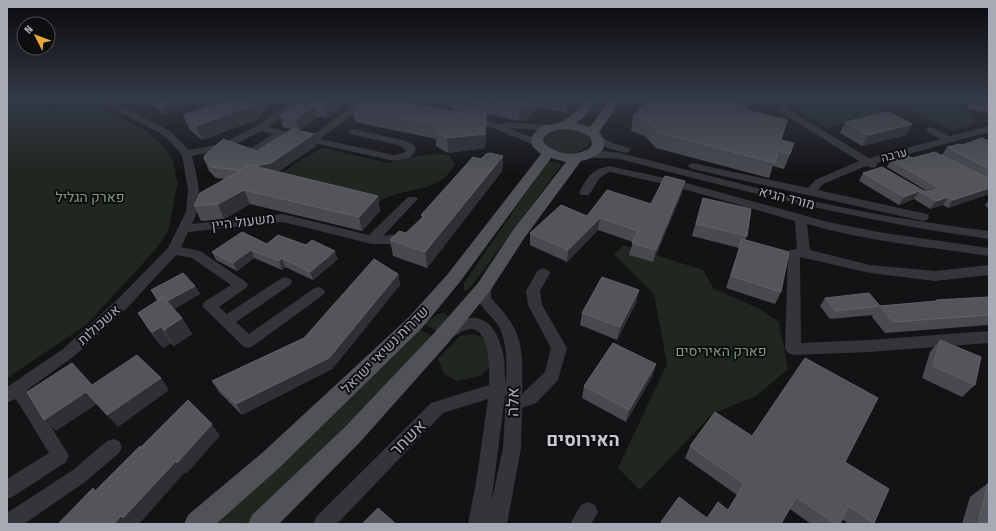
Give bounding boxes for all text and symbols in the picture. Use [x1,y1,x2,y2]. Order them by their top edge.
north arrow [16,16,56,56]
text: N [22,23,36,36]
street label: ערבה [880,145,908,165]
street label: מורד הגיא [757,183,817,213]
park label: פארק הגליל [56,189,124,206]
street label: משעול היין [210,210,276,234]
street label: אשכולות [74,301,124,349]
street label: שדרות נשיאי ישראל [338,303,432,397]
park label: פארק האיריסים [675,343,767,360]
street label: אלה [502,387,524,417]
street label: אשחר [385,415,431,461]
district label: האירוסים [546,429,620,451]

